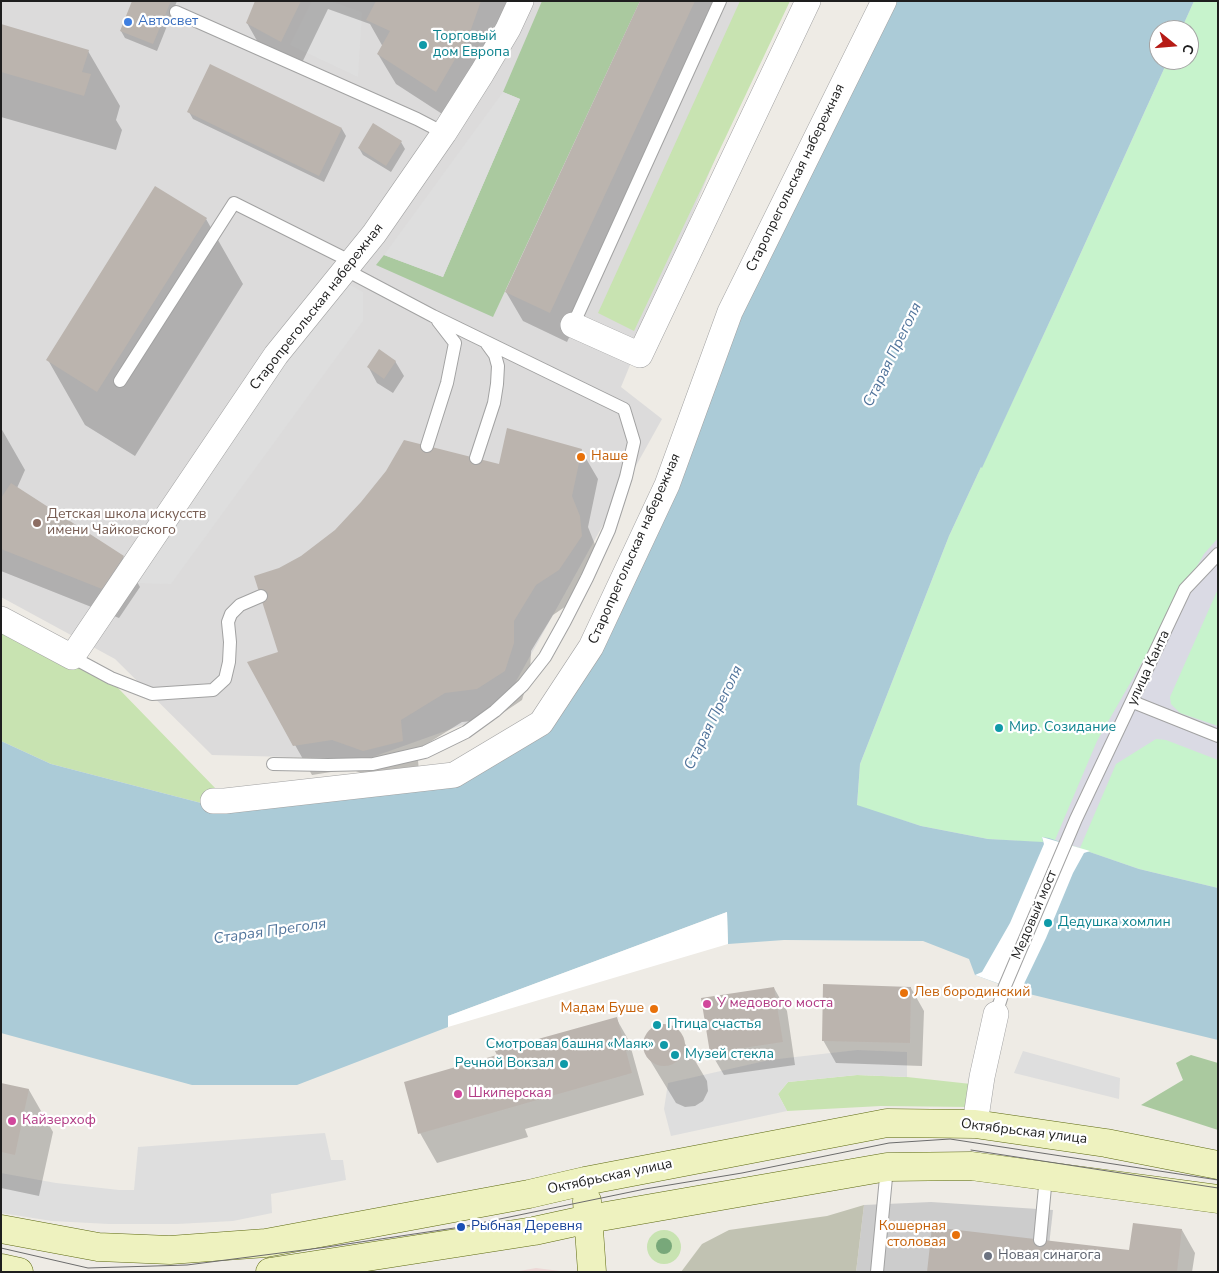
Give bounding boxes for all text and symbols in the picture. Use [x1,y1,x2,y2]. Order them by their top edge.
place label: Автосвет [138,14,198,30]
marker: Автосвет [122,16,134,28]
north arrow [1149,20,1199,70]
place label: Торговый дом Европа [433,29,510,62]
marker: Торговый дом Европа [417,39,429,51]
text: С [1177,42,1198,57]
street label: Старопрегольская набережная [743,81,849,275]
street label: Старопрегольская набережная [247,220,387,394]
water label: Старая Преголя [860,300,926,410]
place label: Наше [591,449,628,465]
marker: Наше [575,451,587,463]
street label: Старопрегольская набережная [585,451,685,647]
place label: Детская школа искусств имени Чайковского [47,507,206,540]
marker: Детская школа искусств имени Чайковского [31,517,43,529]
street label: улица Канта [1124,628,1174,708]
water label: Старая Преголя [681,663,747,773]
place label: Мир. Созидание [1009,720,1116,736]
marker: Мир. Созидание [993,722,1005,734]
street label: Медовый мост [1009,868,1061,962]
water label: Старая Преголя [212,915,328,949]
place label: Дедушка хомлин [1058,915,1171,931]
marker: Дедушка хомлин [1042,917,1054,929]
place label: Лев бородинский [914,985,1030,1001]
marker: Лев бородинский [898,987,910,999]
place label: У медового моста [717,996,833,1012]
marker: У медового моста [701,998,713,1010]
place label: Мадам Буше [560,1001,644,1017]
marker: Мадам Буше [648,1003,660,1015]
place label: Птица счастья [667,1017,761,1033]
marker: Птица счастья [651,1019,663,1031]
place label: Смотровая башня «Маяк» [486,1037,654,1053]
marker: Смотровая башня «Маяк» [658,1039,670,1051]
place label: Музей стекла [685,1047,774,1063]
marker: Музей стекла [669,1049,681,1061]
place label: Речной Вокзал [455,1056,554,1072]
marker: Речной Вокзал [558,1058,570,1070]
place label: Шкиперская [468,1086,551,1102]
marker: Шкиперская [452,1088,464,1100]
place label: Кайзерхоф [22,1113,96,1129]
marker: Кайзерхоф [6,1115,18,1127]
street label: Октябрьская улица [960,1116,1088,1148]
street label: Октябрьская улица [546,1156,674,1198]
place label: Рыбная Деревня [471,1219,583,1235]
place label: Кошерная столовая [879,1219,946,1252]
marker: Рыбная Деревня [455,1221,467,1233]
marker: Кошерная столовая [950,1229,962,1241]
place label: Новая синагога [998,1248,1101,1264]
marker: Новая синагога [982,1250,994,1262]

